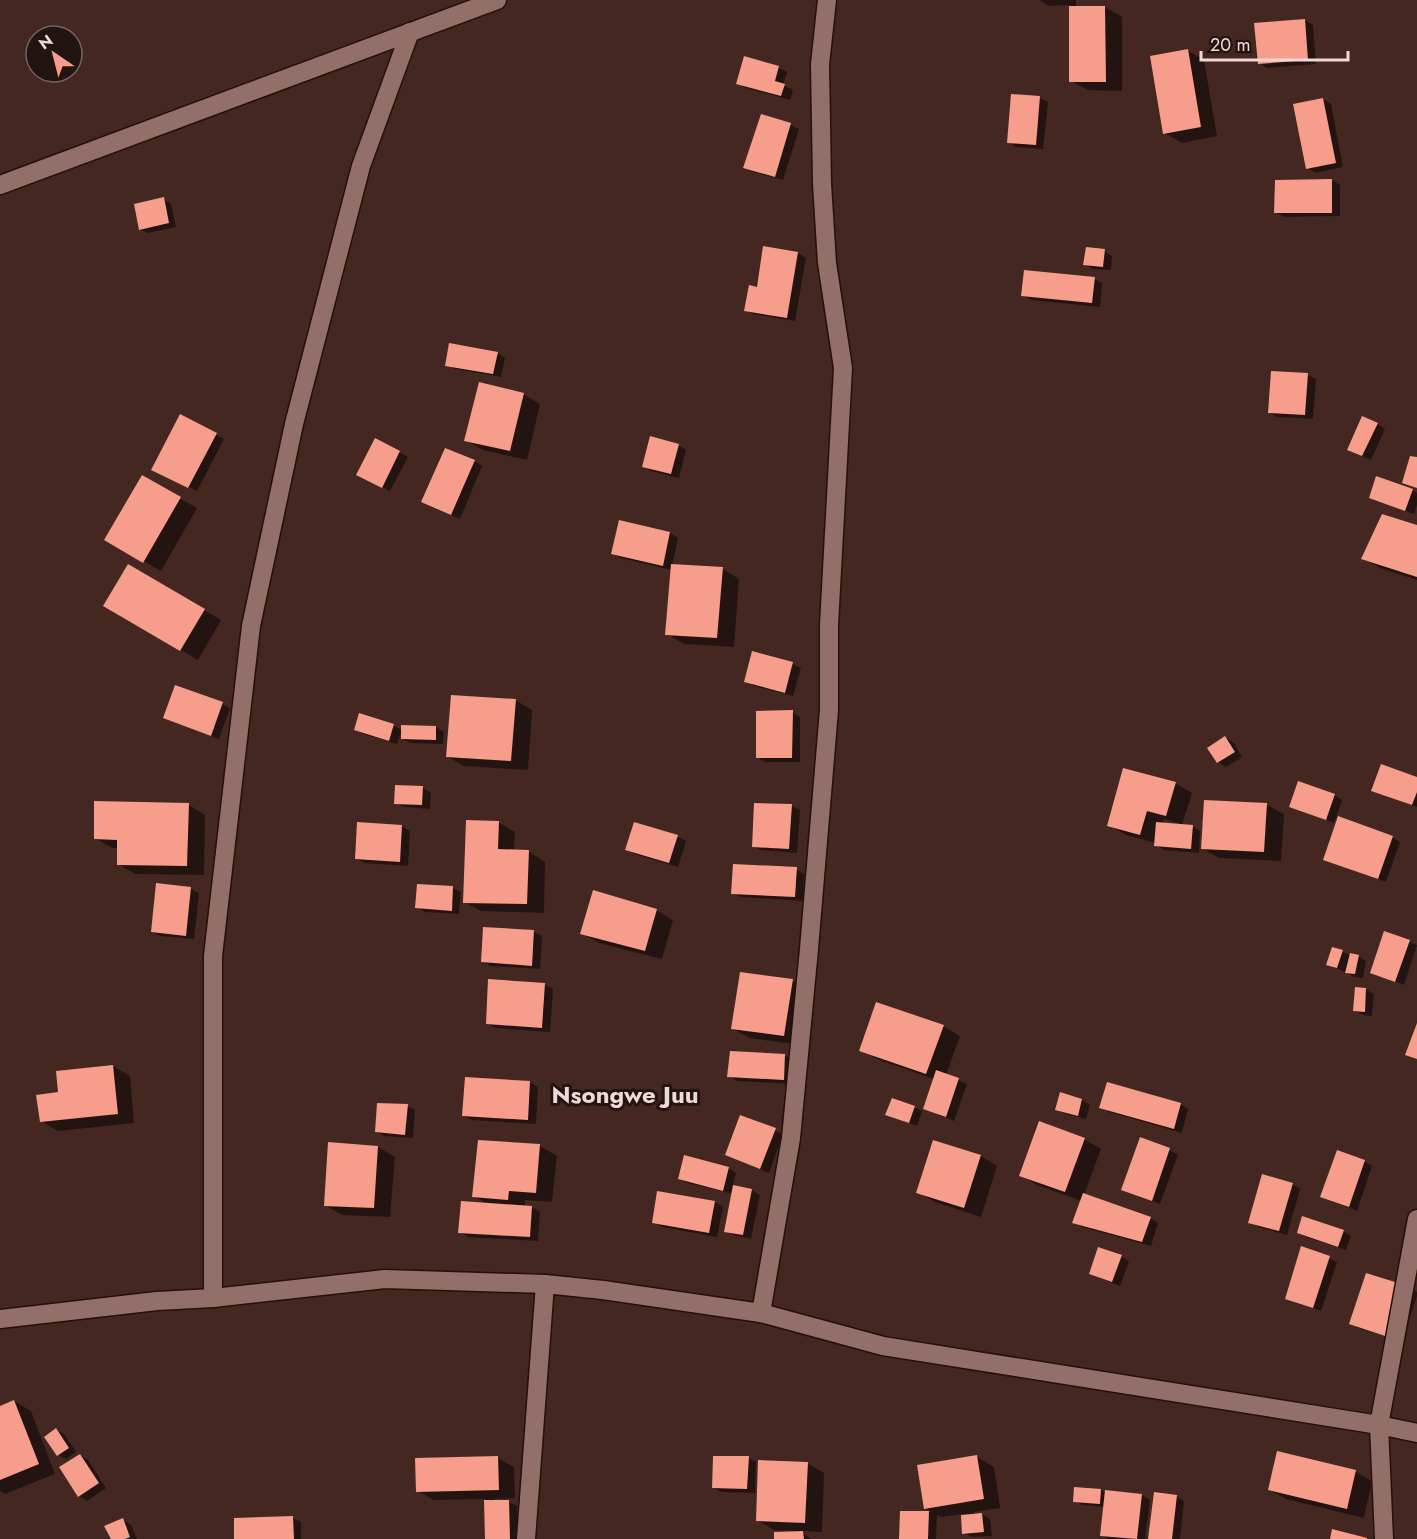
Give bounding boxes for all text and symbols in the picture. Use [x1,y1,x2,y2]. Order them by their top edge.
north arrow [24,24,84,84]
scale bar [1201,24,1348,62]
text: N [34,29,57,55]
text: 20 m [1210,32,1250,58]
district label: Nsongwe Juu [552,1077,698,1112]

